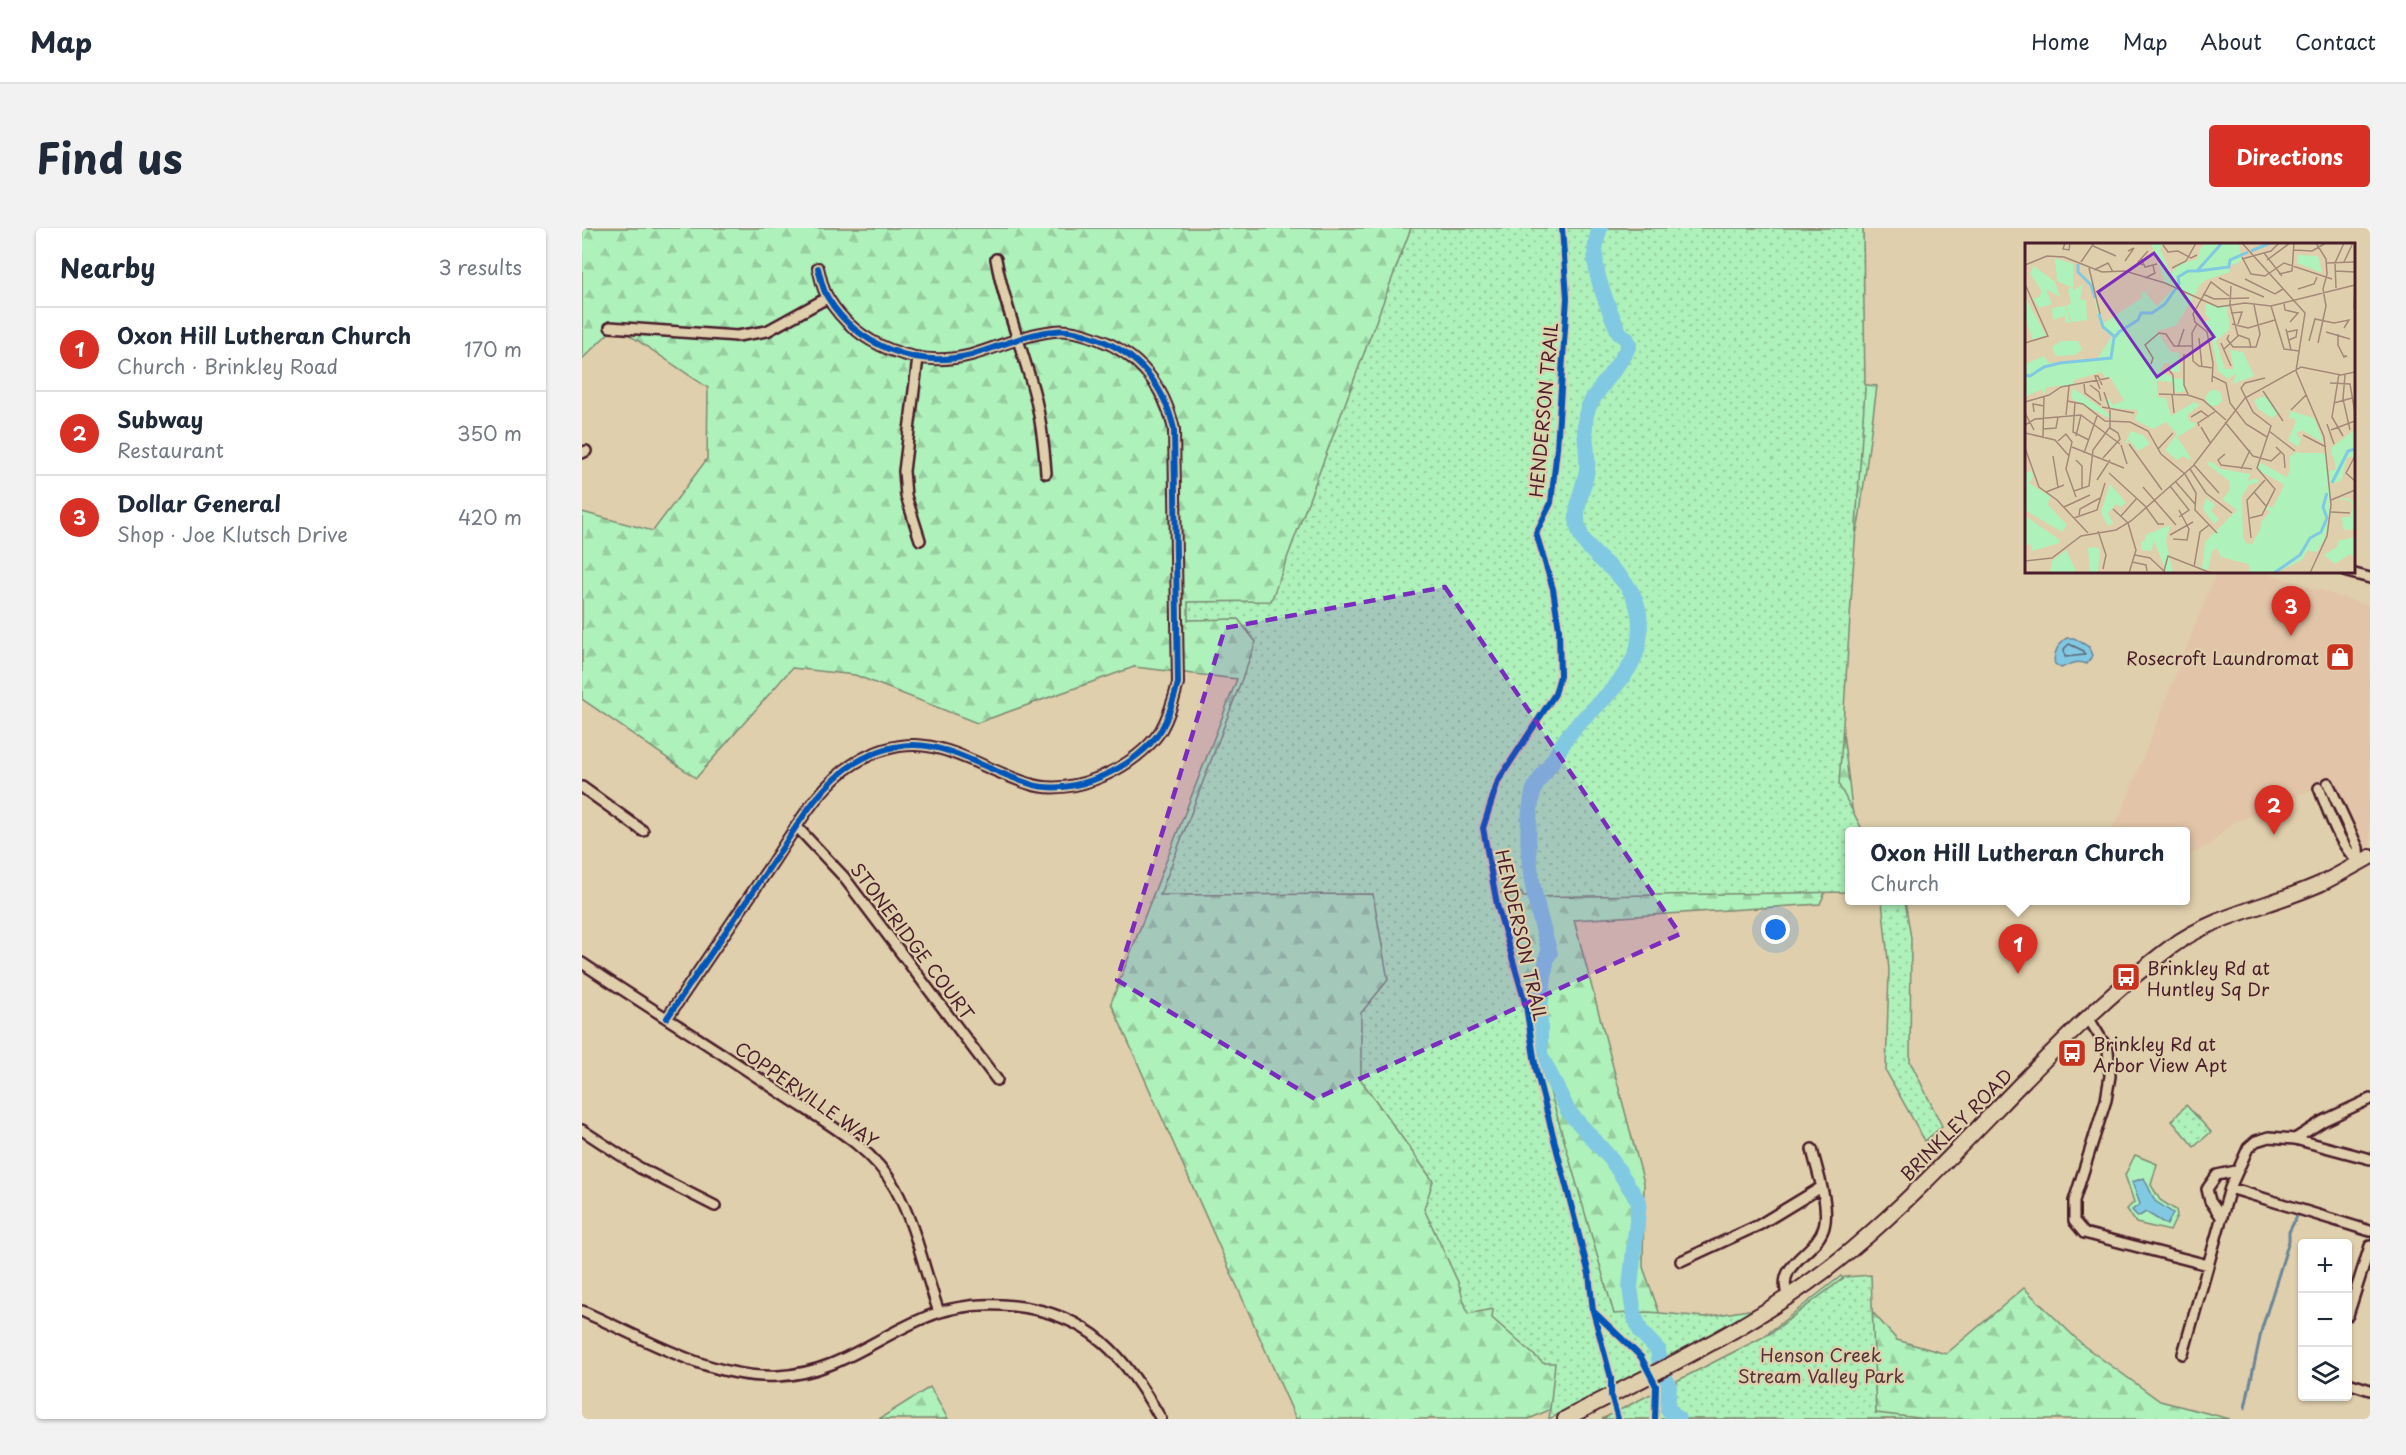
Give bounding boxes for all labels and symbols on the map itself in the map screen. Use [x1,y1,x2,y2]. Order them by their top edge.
inset map [2025,243,2355,573]
street label: HENDERSON TRAIL [1522,321,1564,499]
pin: 3 [2272,586,2310,636]
shop icon: Rosecroft Laundromat [2324,641,2356,673]
place label: Rosecroft Laundromat [2126,644,2319,671]
pin: 2 [2254,786,2294,835]
street label: HENDERSON TRAIL [1489,847,1555,1023]
street label: STONERIDGE COURT [845,857,982,1026]
your location [1761,915,1790,944]
pin: 1 [1998,924,2038,974]
place label: Brinkley Rd at Huntley Sq Dr [2147,954,2270,1002]
bus stop icon: Brinkley Rd at Huntley Sq Dr [2110,961,2142,993]
place label: Brinkley Rd at Arbor View Apt [2093,1030,2228,1078]
street label: COPPERVILLE WAY [730,1034,885,1154]
bus stop icon: Brinkley Rd at Arbor View Apt [2056,1037,2088,1069]
street label: BRINKLEY ROAD [1894,1062,2018,1186]
park label: Henson Creek Stream Valley Park [1738,1341,1904,1389]

